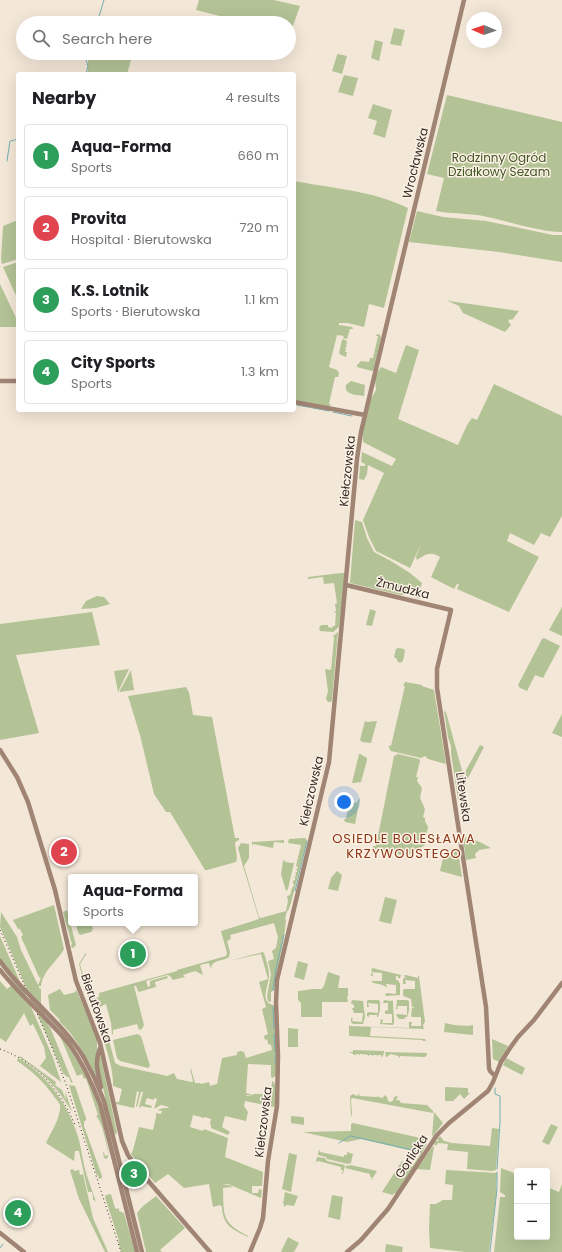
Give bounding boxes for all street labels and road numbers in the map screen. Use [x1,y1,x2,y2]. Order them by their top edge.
street label: Wrocławska [398,126,432,200]
street label: Kiełczowska [335,435,359,507]
street label: Żmudzka [375,573,431,603]
street label: Kiełczowska [295,754,327,828]
street label: Litewska [452,771,476,823]
street label: Bierutowska [77,971,117,1045]
street label: Kiełczowska [250,1086,276,1158]
street label: Gorlicka [391,1131,431,1181]

